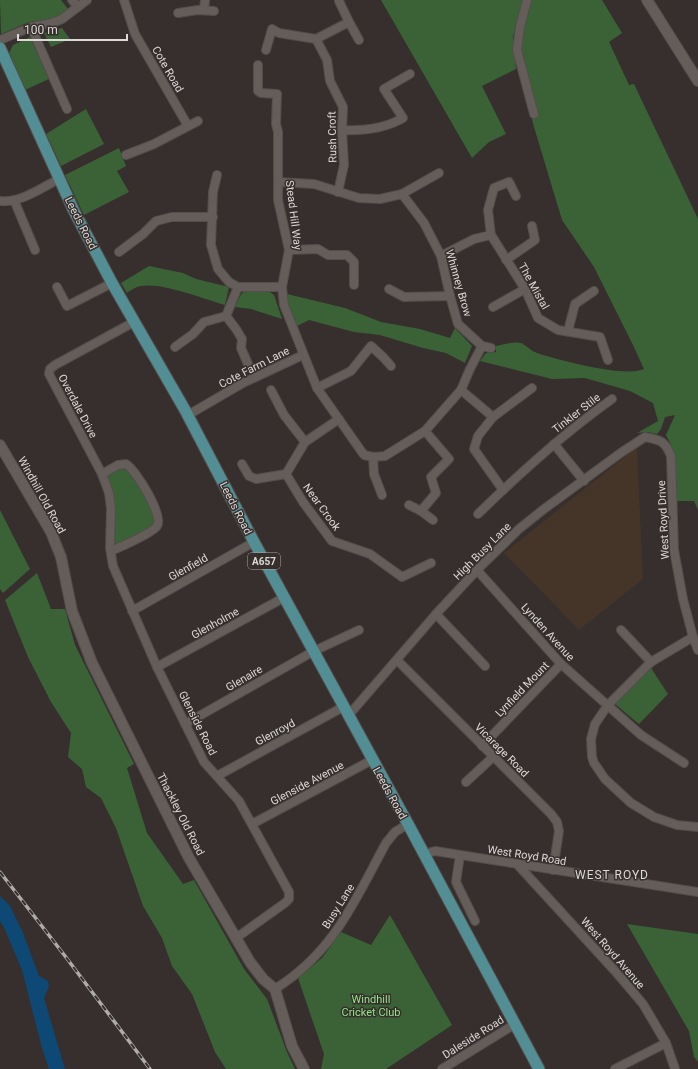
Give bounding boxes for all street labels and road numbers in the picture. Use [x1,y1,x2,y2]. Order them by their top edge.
street label: Cote Road [149,44,186,95]
street label: Rush Croft [326,111,339,163]
street label: Stead Hill Way [283,179,304,251]
street label: Leeds Road [62,195,99,252]
street label: Whinney Brow [443,248,475,319]
street label: The Mistal [515,261,552,312]
street label: Cote Farm Lane [217,344,292,391]
street label: Overdale Drive [55,372,100,441]
street label: Tinkler Stile [550,391,603,436]
street label: Windhill Old Road [15,455,68,536]
street label: Leeds Road [217,480,254,537]
street label: West Royd Drive [655,480,672,560]
street label: Near Crook [300,481,343,534]
street label: High Busy Lane [451,520,514,583]
street label: Glenfield [166,551,210,584]
road number: A657 [248,553,280,569]
street label: Lynden Avenue [518,601,577,664]
street label: Glenholme [189,605,242,642]
street label: Lynfield Mount [493,659,552,720]
street label: Glenaire [224,663,265,694]
street label: Glenside Road [176,689,219,758]
street label: Glenroyd [253,717,297,748]
street label: Vicarage Road [472,721,531,780]
street label: Glenside Avenue [268,759,346,808]
street label: Leeds Road [370,765,409,822]
street label: Thackley Old Road [154,771,207,858]
street label: West Royd Road [487,843,567,868]
street label: Busy Lane [320,881,357,931]
street label: West Royd Avenue [578,915,647,992]
street label: Daleside Road [440,1013,506,1062]

